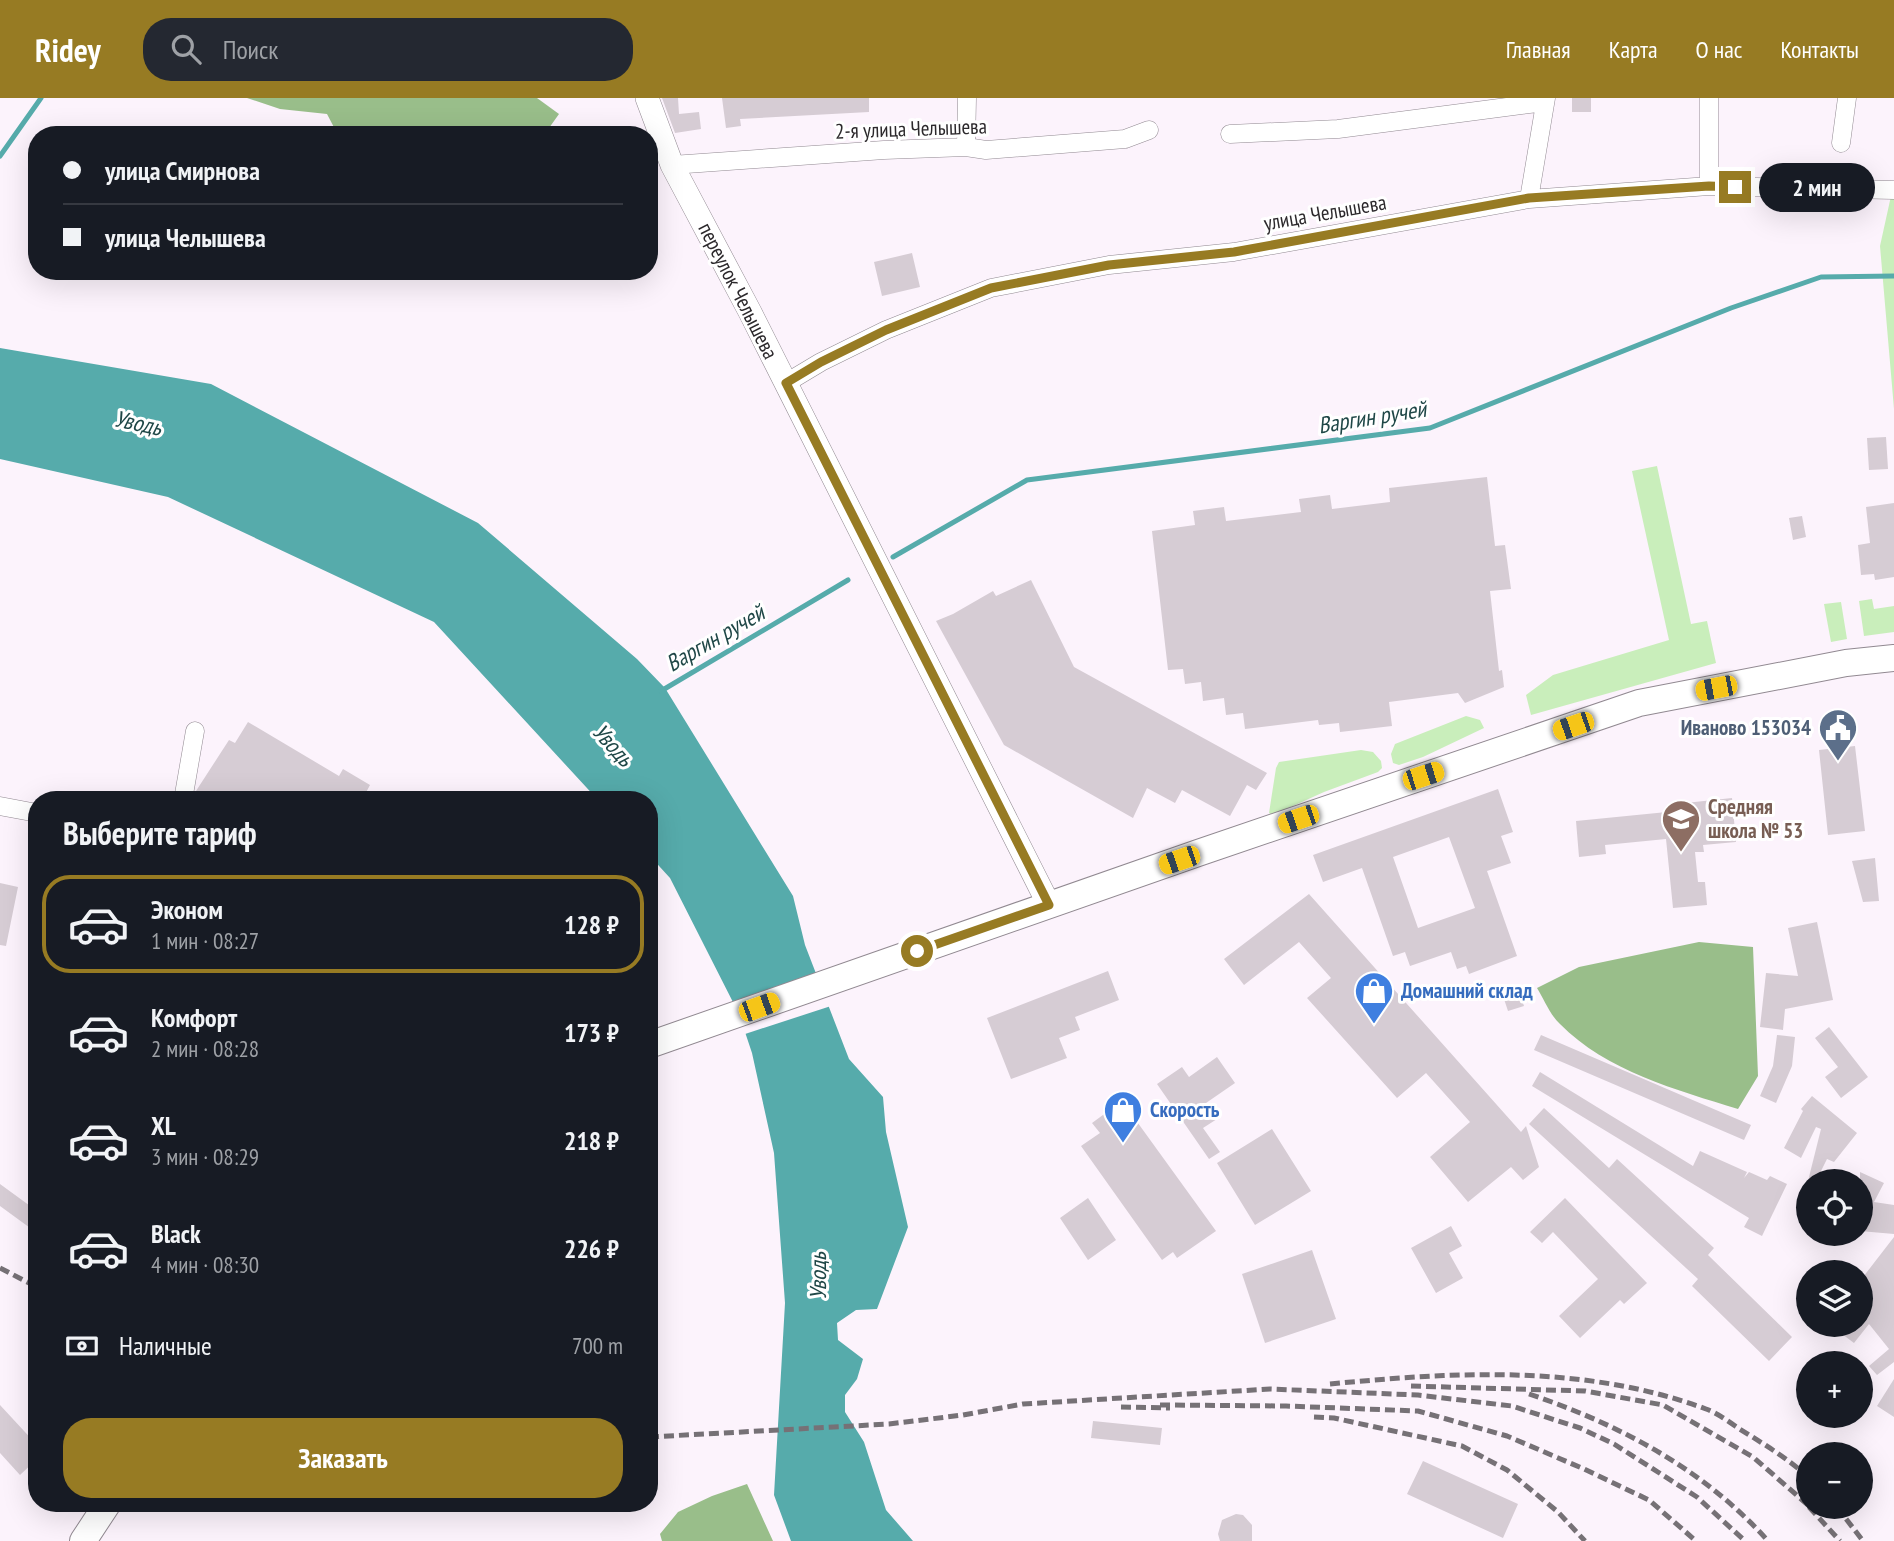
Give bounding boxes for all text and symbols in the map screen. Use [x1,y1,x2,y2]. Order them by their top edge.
search box [143,18,633,81]
text: Ridey [35,28,101,71]
icon: search [167,30,205,68]
text: Поиск [223,33,278,66]
text: Главная [1506,34,1571,65]
text: Карта [1609,34,1658,65]
text: О нас [1696,34,1742,65]
text: Контакты [1780,34,1859,65]
street label: 2-я улица Челышева [835,112,987,145]
text: улица Смирнова [105,154,260,187]
callout: 2 мин [1760,162,1875,212]
route end [1719,171,1751,203]
text: 2 мин [1792,173,1842,202]
street label: улица Челышева [1262,188,1388,237]
street label: переулок Челышева [692,218,784,363]
text: улица Челышева [105,221,266,254]
water label: Варгин ручей [1316,393,1431,439]
water label: Уводь [112,403,166,442]
water label: Варгин ручей [660,596,772,677]
car [1694,674,1739,702]
public building icon: Иваново 153034 [1817,707,1859,762]
car [1550,709,1597,743]
place label: Иваново 153034 [1681,714,1811,741]
water label: Уводь [587,717,641,773]
car [1400,760,1447,792]
place label: Средняя школа № 53 [1708,793,1803,844]
school or university icon: Средняя школа № 53 [1660,798,1702,853]
car [1275,802,1322,836]
text: Выберите тариф [63,812,257,854]
car [1156,843,1203,877]
icon: car [67,893,130,956]
text: Эконом [151,893,223,926]
text: 128 ₽ [564,908,619,941]
text: 1 мин · 08:27 [151,926,259,955]
route start [901,935,933,967]
shop icon: Домашний склад [1353,970,1395,1025]
place label: Домашний склад [1401,977,1533,1004]
car [736,990,783,1024]
icon: car [67,1001,130,1064]
text: Комфорт [151,1001,237,1034]
text: 173 ₽ [564,1016,619,1049]
text: 2 мин · 08:28 [151,1034,259,1063]
shop icon: Скорость [1102,1089,1144,1144]
place label: Скорость [1150,1096,1220,1123]
icon: car [67,1109,130,1172]
text: XL [151,1109,176,1142]
text: 218 ₽ [564,1124,619,1157]
text: 3 мин · 08:29 [151,1142,259,1171]
map controls [1796,1169,1873,1519]
button: locate [1796,1169,1873,1246]
icon: car [67,1217,130,1280]
text: Black [151,1217,201,1250]
text: 226 ₽ [564,1232,619,1265]
text: 4 мин · 08:30 [151,1250,259,1279]
water label: Уводь [803,1251,832,1300]
button: layers [1796,1260,1873,1337]
icon: cash [63,1327,101,1365]
text: Наличные [119,1329,212,1362]
text: 700 m [572,1331,623,1360]
button: + [1796,1351,1873,1428]
button: Заказать [63,1418,623,1498]
button: − [1796,1442,1873,1519]

